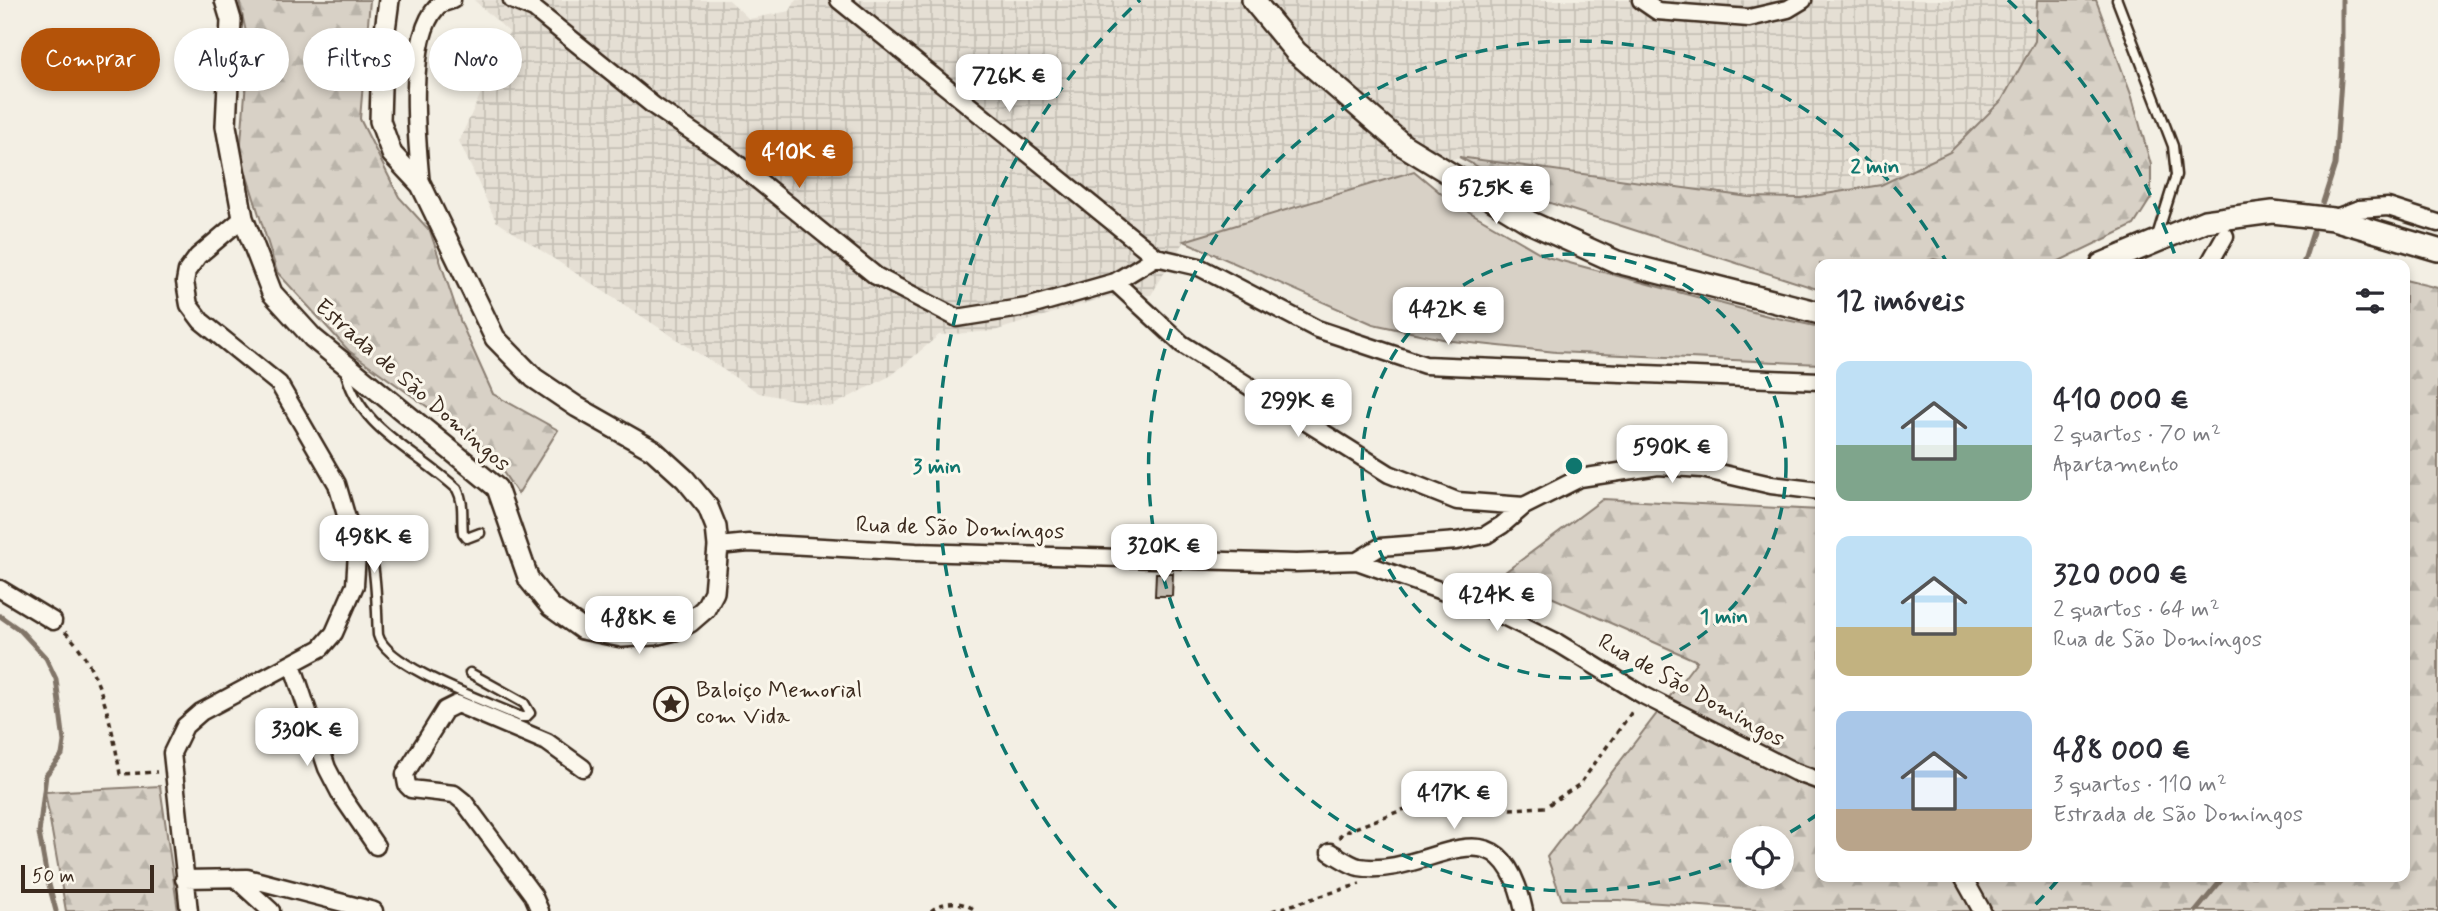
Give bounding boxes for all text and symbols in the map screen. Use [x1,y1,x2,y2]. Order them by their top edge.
chip: Comprar [21,28,160,91]
chip: Alugar [174,28,289,91]
chip: Filtros [303,28,415,91]
chip: Novo [429,28,522,91]
pin: 726K € [952,54,1066,114]
text: 726K € [972,62,1046,92]
pin: 410K € [742,130,856,190]
text: 410K € [762,138,836,168]
text: 2 min [1850,153,1900,181]
pin: 525K € [1439,166,1553,226]
text: 525K € [1458,174,1534,204]
text: 12 imóveis [1836,282,1965,321]
icon: filters [2351,282,2389,320]
pin: 442K € [1391,288,1505,347]
street label: Estrada de São Domingos [308,293,516,479]
text: 442K € [1409,295,1487,325]
pin: 299K € [1241,380,1355,439]
text: 410 000 € [2053,381,2189,420]
text: 299K € [1261,387,1335,417]
icon: home [1892,389,1976,473]
text: 2 quartos · 70 m² [2053,420,2221,450]
pin: 590K € [1615,426,1729,485]
text: 590K € [1633,433,1711,463]
text: Apartamento [2053,450,2179,480]
text: 3 min [913,453,961,481]
centre of rings [1562,454,1586,478]
street label: Rua de São Domingos [855,510,1065,548]
pin: 498K € [317,516,431,575]
text: 498K € [335,523,413,553]
pin: 320K € [1107,524,1221,584]
text: 320K € [1127,532,1201,562]
text: 320 000 € [2053,556,2188,595]
icon: home [1892,564,1976,648]
pin: 424K € [1440,574,1554,633]
text: 424K € [1459,581,1535,611]
text: 2 quartos · 64 m² [2053,595,2220,625]
pin: 488K € [582,596,696,656]
text: 1 min [1700,603,1748,631]
text: 488K € [601,604,677,634]
text: Rua de São Domingos [2053,625,2262,655]
street label: Rua de São Domingos [1592,627,1790,755]
place label: Baloiço Memorial com Vida [696,676,862,732]
place icon: Baloiço Memorial com Vida [652,685,690,723]
pin: 330K € [250,708,364,768]
text: 330K € [271,716,343,746]
text: 488 000 € [2053,731,2191,770]
icon: home [1892,739,1976,823]
text: 3 quartos · 110 m² [2053,770,2227,800]
pin: 417K € [1397,772,1511,831]
text: 417K € [1417,779,1491,809]
text: Estrada de São Domingos [2053,800,2303,830]
map controls [1731,826,1794,889]
button: locate [1731,826,1794,889]
scale bar [21,862,154,894]
text: 50 m [32,864,75,889]

